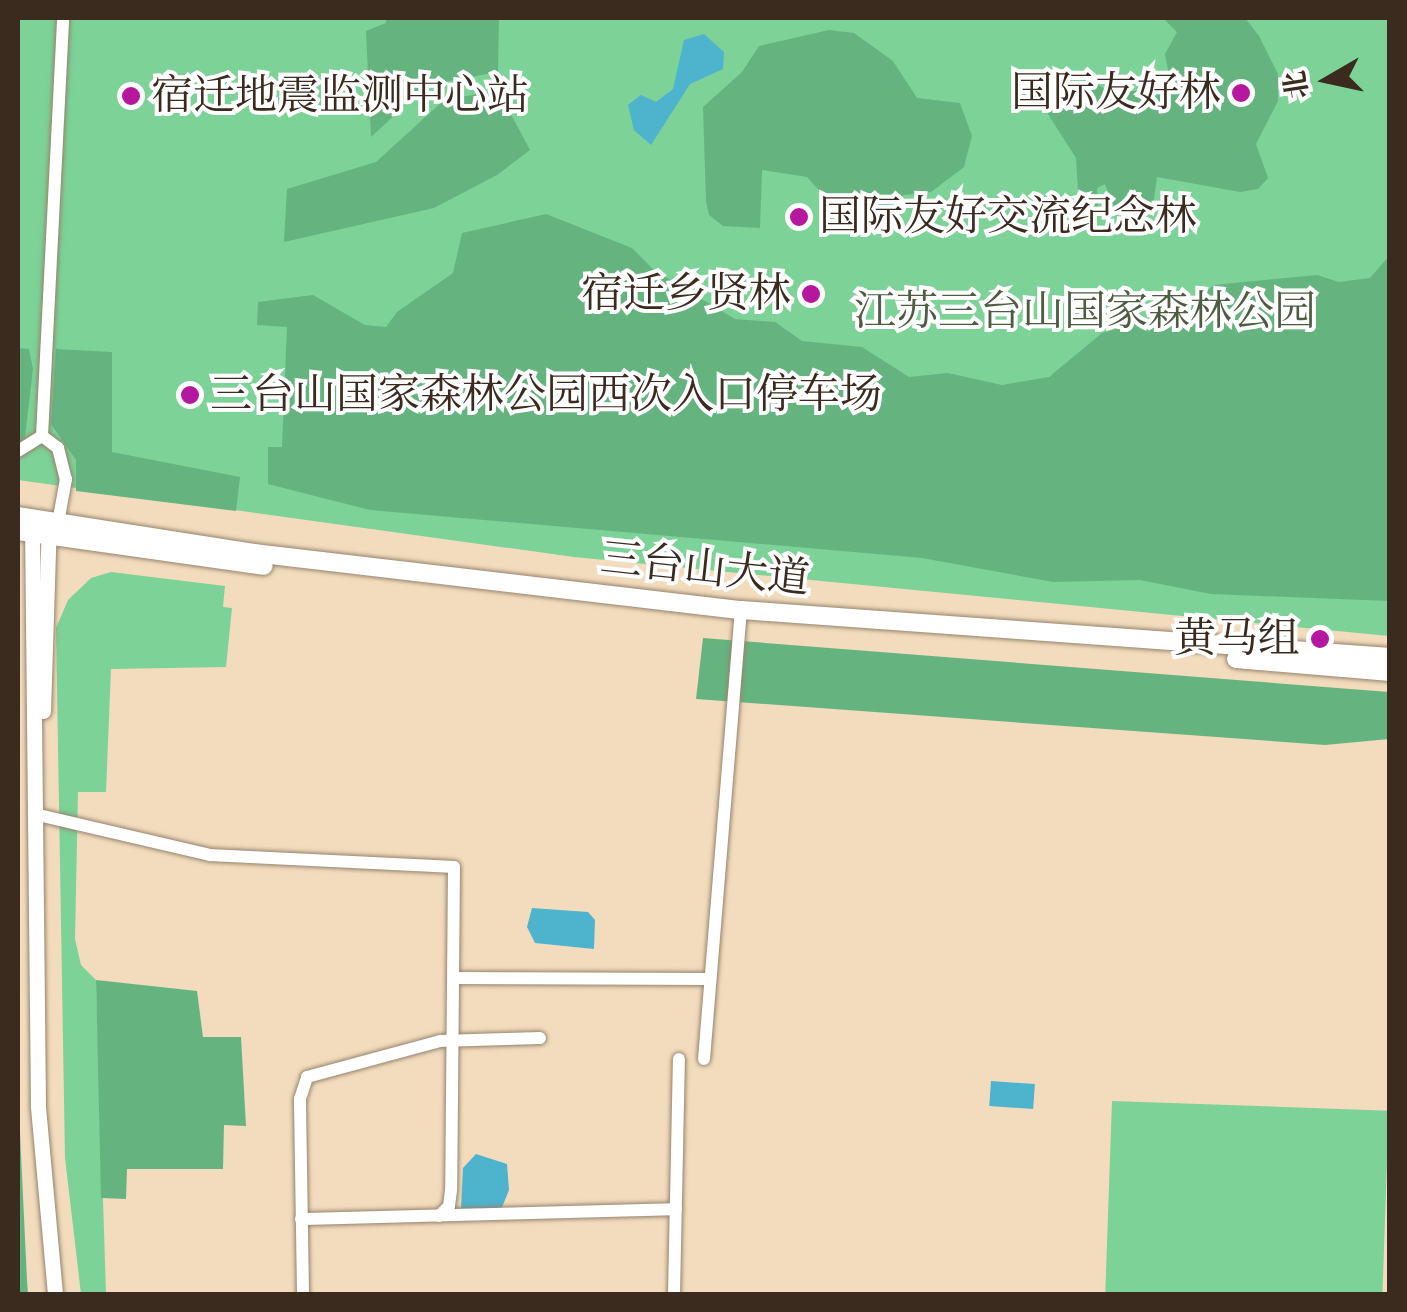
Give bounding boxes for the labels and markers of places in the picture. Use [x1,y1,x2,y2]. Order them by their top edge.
place label: 国际友好林 [1011,68,1221,118]
place label: 宿迁地震监测中心站 [151,71,529,121]
marker: 国际友好林 [1230,82,1252,104]
marker: 宿迁地震监测中心站 [120,85,142,107]
place label: 国际友好交流纪念林 [819,192,1197,242]
marker: 国际友好交流纪念林 [788,206,810,228]
place label: 宿迁乡贤林 [581,269,791,319]
marker: 宿迁乡贤林 [800,283,822,305]
place label: 三台山国家森林公园西次入口停车场 [210,370,882,420]
marker: 三台山国家森林公园西次入口停车场 [179,384,201,406]
place label: 黄马组 [1174,614,1300,664]
marker: 黄马组 [1309,628,1331,650]

